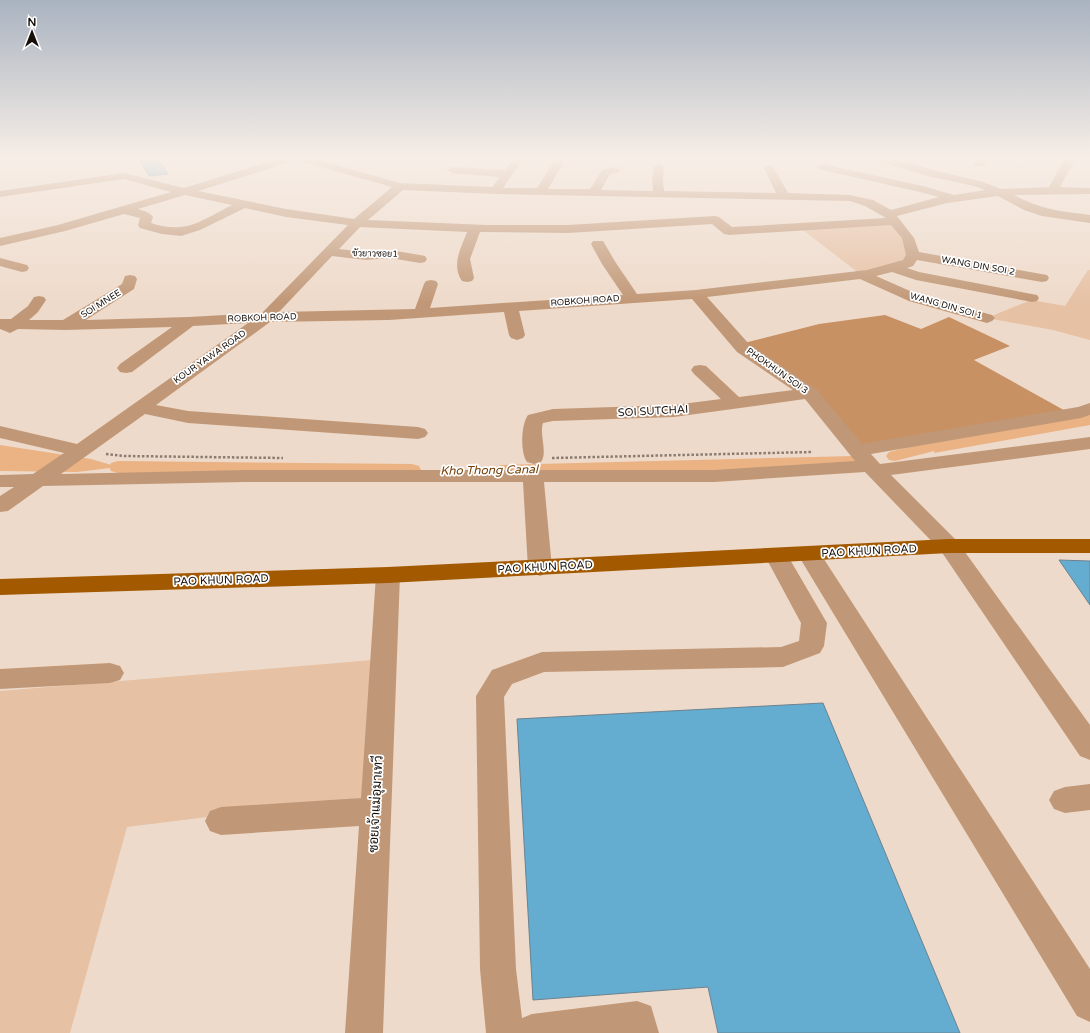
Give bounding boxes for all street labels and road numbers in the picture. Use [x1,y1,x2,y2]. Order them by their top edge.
street label: ขัวยาวซอย1 [352,247,398,260]
street label: WANG DIN SOI 2 [940,254,1016,278]
street label: SOI MNEE [79,287,123,321]
street label: WANG DIN SOI 1 [909,290,983,322]
street label: ROBKOH ROAD [550,293,620,309]
street label: ROBKOH ROAD [227,311,297,325]
street label: KOUR YAWA ROAD [172,328,248,386]
street label: PHOKHUN SOI 3 [744,346,810,396]
street label: SOI SUTCHAI [617,403,689,419]
street label: PAO KHUN ROAD [821,542,917,560]
street label: PAO KHUN ROAD [497,558,593,576]
street label: PAO KHUN ROAD [173,572,269,588]
street label: ซอยเจ้าแม่อุมาเทวี [363,755,388,853]

